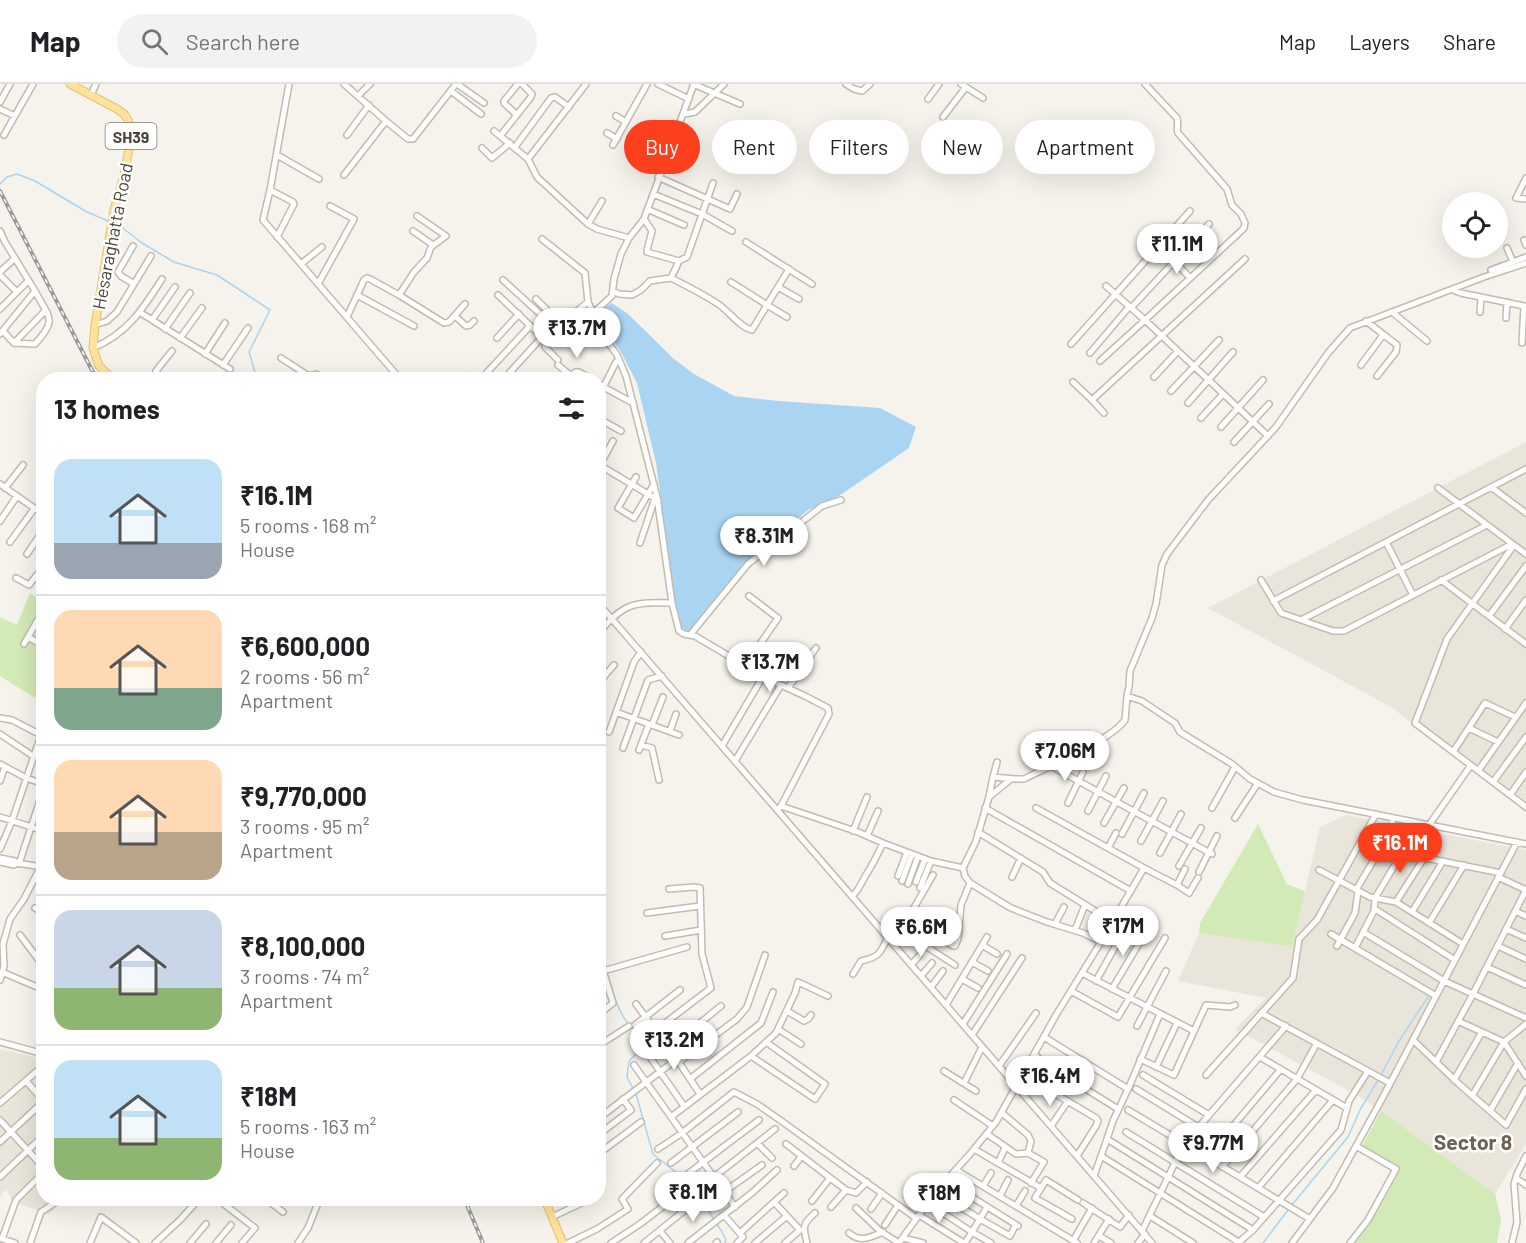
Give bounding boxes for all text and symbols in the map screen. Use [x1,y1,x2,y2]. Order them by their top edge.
search box [117,14,537,68]
text: Map [30,24,81,58]
icon: search [138,25,171,58]
text: Search here [186,28,300,54]
text: Map [1279,29,1316,54]
text: Layers [1349,29,1410,54]
text: Share [1443,29,1496,54]
chip: Buy [624,120,700,174]
chip: Rent [712,120,797,174]
chip: Filters [809,120,909,174]
chip: New [921,120,1003,174]
chip: Apartment [1015,120,1155,174]
road number: SH39 [106,123,156,149]
street label: Hesaraghatta Road [87,161,137,311]
map controls [1442,192,1508,258]
button: locate [1442,192,1508,258]
pin: ₹11.1M [1128,224,1226,275]
text: ₹11.1M [1151,231,1203,255]
pin: ₹13.7M [528,308,626,359]
text: ₹13.7M [548,315,606,339]
icon: filters [555,392,588,425]
text: 13 homes [54,393,160,424]
text: ₹16.1M [240,479,313,510]
icon: home [102,483,174,555]
text: 5 rooms · 168 m² [240,513,376,537]
pin: ₹8.31M [715,516,813,567]
text: ₹8.31M [734,523,794,547]
text: House [240,537,295,561]
text: ₹6,600,000 [240,630,370,661]
icon: home [102,634,174,706]
pin: ₹13.7M [721,642,819,693]
text: ₹13.7M [741,649,799,673]
text: 2 rooms · 56 m² [240,664,370,688]
text: Apartment [240,688,333,712]
pin: ₹7.06M [1016,731,1114,782]
text: ₹7.06M [1034,738,1096,762]
text: ₹9,770,000 [240,780,367,811]
icon: home [102,784,174,856]
text: 3 rooms · 95 m² [240,814,369,838]
pin: ₹16.1M [1351,823,1449,874]
text: ₹16.1M [1372,830,1428,854]
text: Apartment [240,838,333,862]
pin: ₹17M [1087,906,1159,957]
pin: ₹6.6M [879,907,963,958]
text: ₹17M [1102,913,1144,937]
text: ₹6.6M [895,914,947,938]
text: ₹8,100,000 [240,930,365,961]
icon: home [102,934,174,1006]
text: 3 rooms · 74 m² [240,964,369,988]
text: Apartment [240,988,333,1012]
pin: ₹13.2M [625,1020,723,1071]
text: ₹13.2M [644,1027,704,1051]
pin: ₹16.4M [1001,1056,1099,1107]
text: ₹16.4M [1019,1063,1081,1087]
text: ₹18M [240,1080,297,1111]
icon: home [102,1084,174,1156]
text: 5 rooms · 163 m² [240,1114,376,1138]
pin: ₹9.77M [1164,1123,1262,1174]
district label: Sector 8 [1434,1129,1512,1154]
text: ₹9.77M [1182,1130,1244,1154]
text: House [240,1138,295,1162]
pin: ₹8.1M [651,1172,735,1223]
pin: ₹18M [903,1173,975,1224]
text: ₹8.1M [668,1179,718,1203]
text: ₹18M [917,1180,961,1204]

